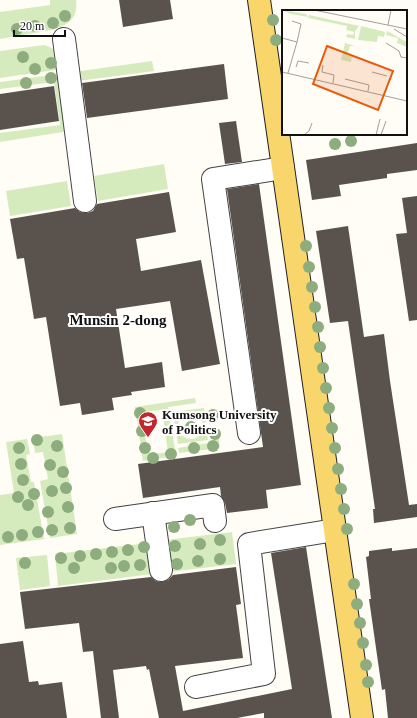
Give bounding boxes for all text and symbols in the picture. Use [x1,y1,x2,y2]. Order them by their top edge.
inset map [282,10,407,135]
scale bar [14,12,65,38]
text: 20 m [20,19,45,33]
district label: Munsin 2-dong [69,312,167,328]
place label: Kumsong University of Politics [162,407,277,437]
school or university icon: Kumsong University of Politics [137,410,159,438]

